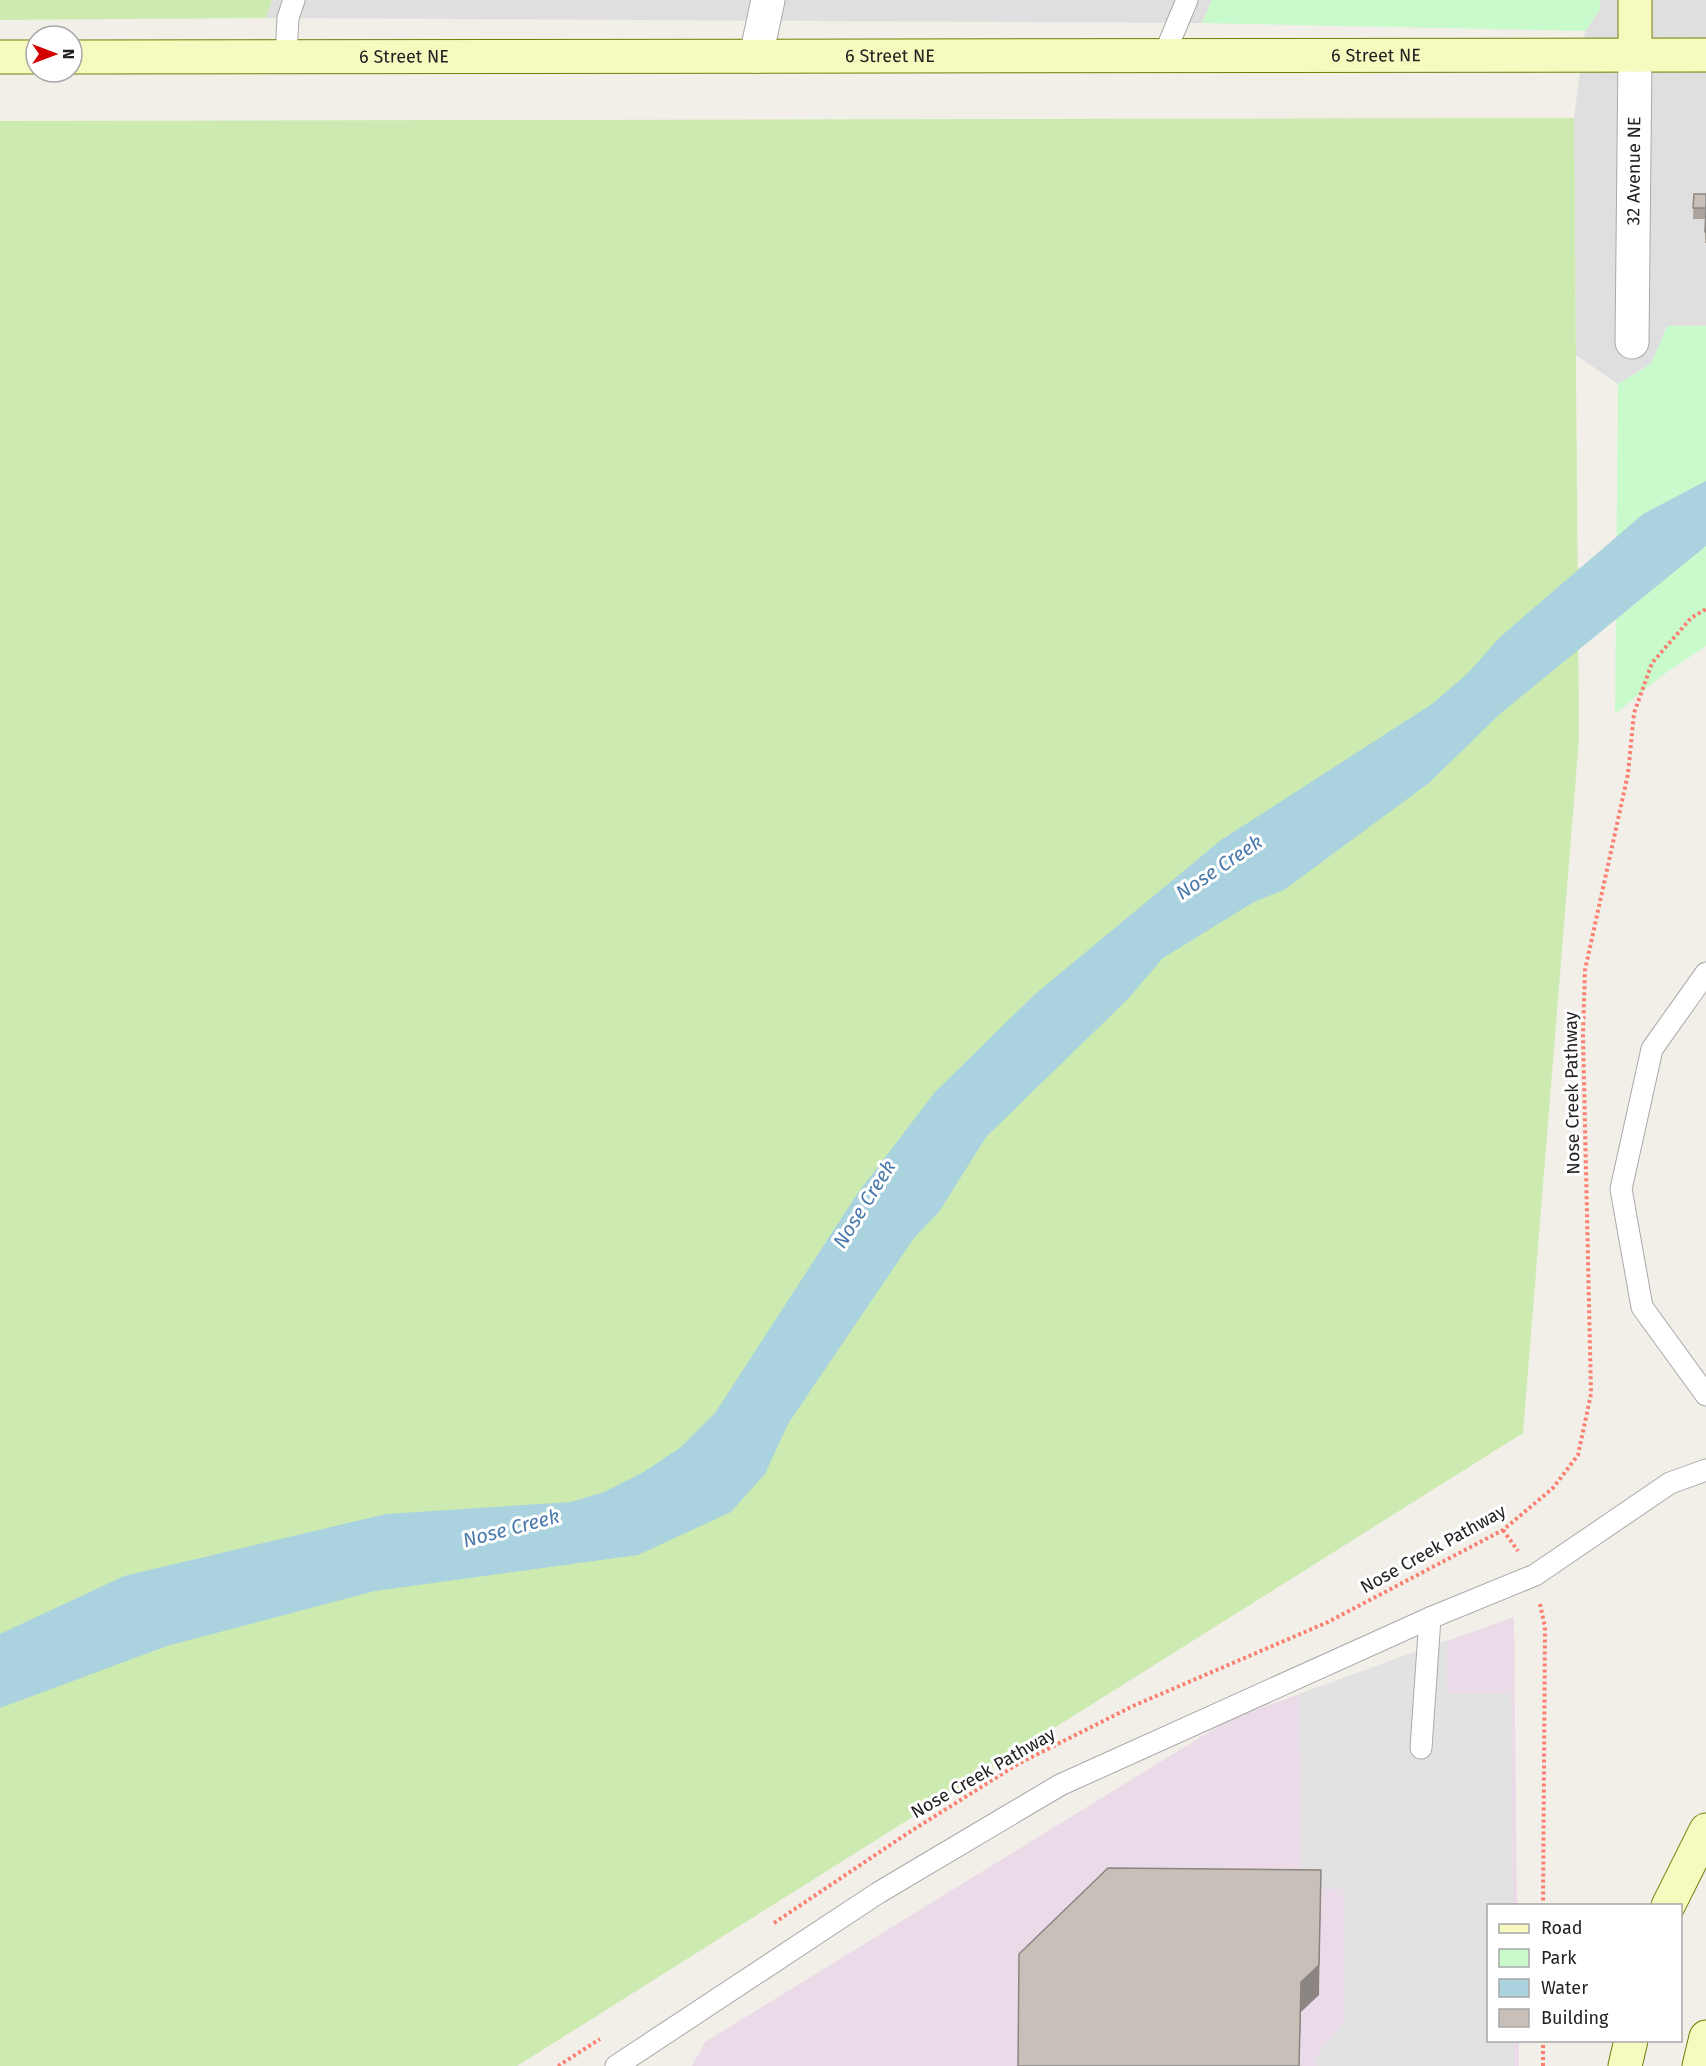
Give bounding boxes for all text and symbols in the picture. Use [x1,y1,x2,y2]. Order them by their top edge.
north arrow [24,24,84,84]
street label: 6 Street NE [1331,44,1421,66]
street label: 6 Street NE [845,45,935,67]
street label: 6 Street NE [359,46,449,68]
text: N [59,49,78,59]
street label: 32 Avenue NE [1622,116,1645,226]
water label: Nose Creek [1171,829,1267,905]
street label: Nose Creek Pathway [1560,1011,1584,1175]
water label: Nose Creek [828,1156,900,1252]
street label: Nose Creek Pathway [1356,1500,1510,1598]
water label: Nose Creek [460,1504,562,1552]
street label: Nose Creek Pathway [907,1723,1059,1823]
legend [1487,1904,1682,2042]
text: Road [1541,1917,1583,1939]
text: Park [1541,1947,1577,1969]
text: Water [1541,1977,1588,1999]
text: Building [1541,2007,1609,2029]

